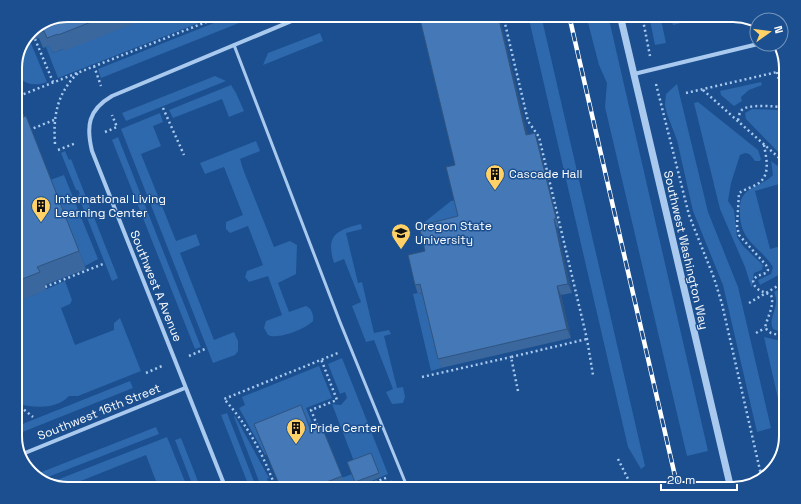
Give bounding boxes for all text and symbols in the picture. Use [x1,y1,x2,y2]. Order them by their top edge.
north arrow [749,12,789,52]
text: N [771,24,786,35]
building icon: Cascade Hall [484,163,506,191]
place label: Cascade Hall [509,166,582,182]
street label: Southwest Washington Way [660,169,712,331]
place label: International Living Learning Center [55,191,166,221]
building icon: International Living Learning Center [30,195,52,223]
place label: Oregon State University [415,218,492,248]
school or university icon: Oregon State University [390,222,412,250]
street label: Southwest A Avenue [126,228,186,344]
street label: Southwest 16th Street [35,380,163,444]
building icon: Pride Center [285,417,307,445]
place label: Pride Center [310,420,382,436]
scale bar [661,466,737,492]
text: 20 m [667,472,695,488]

